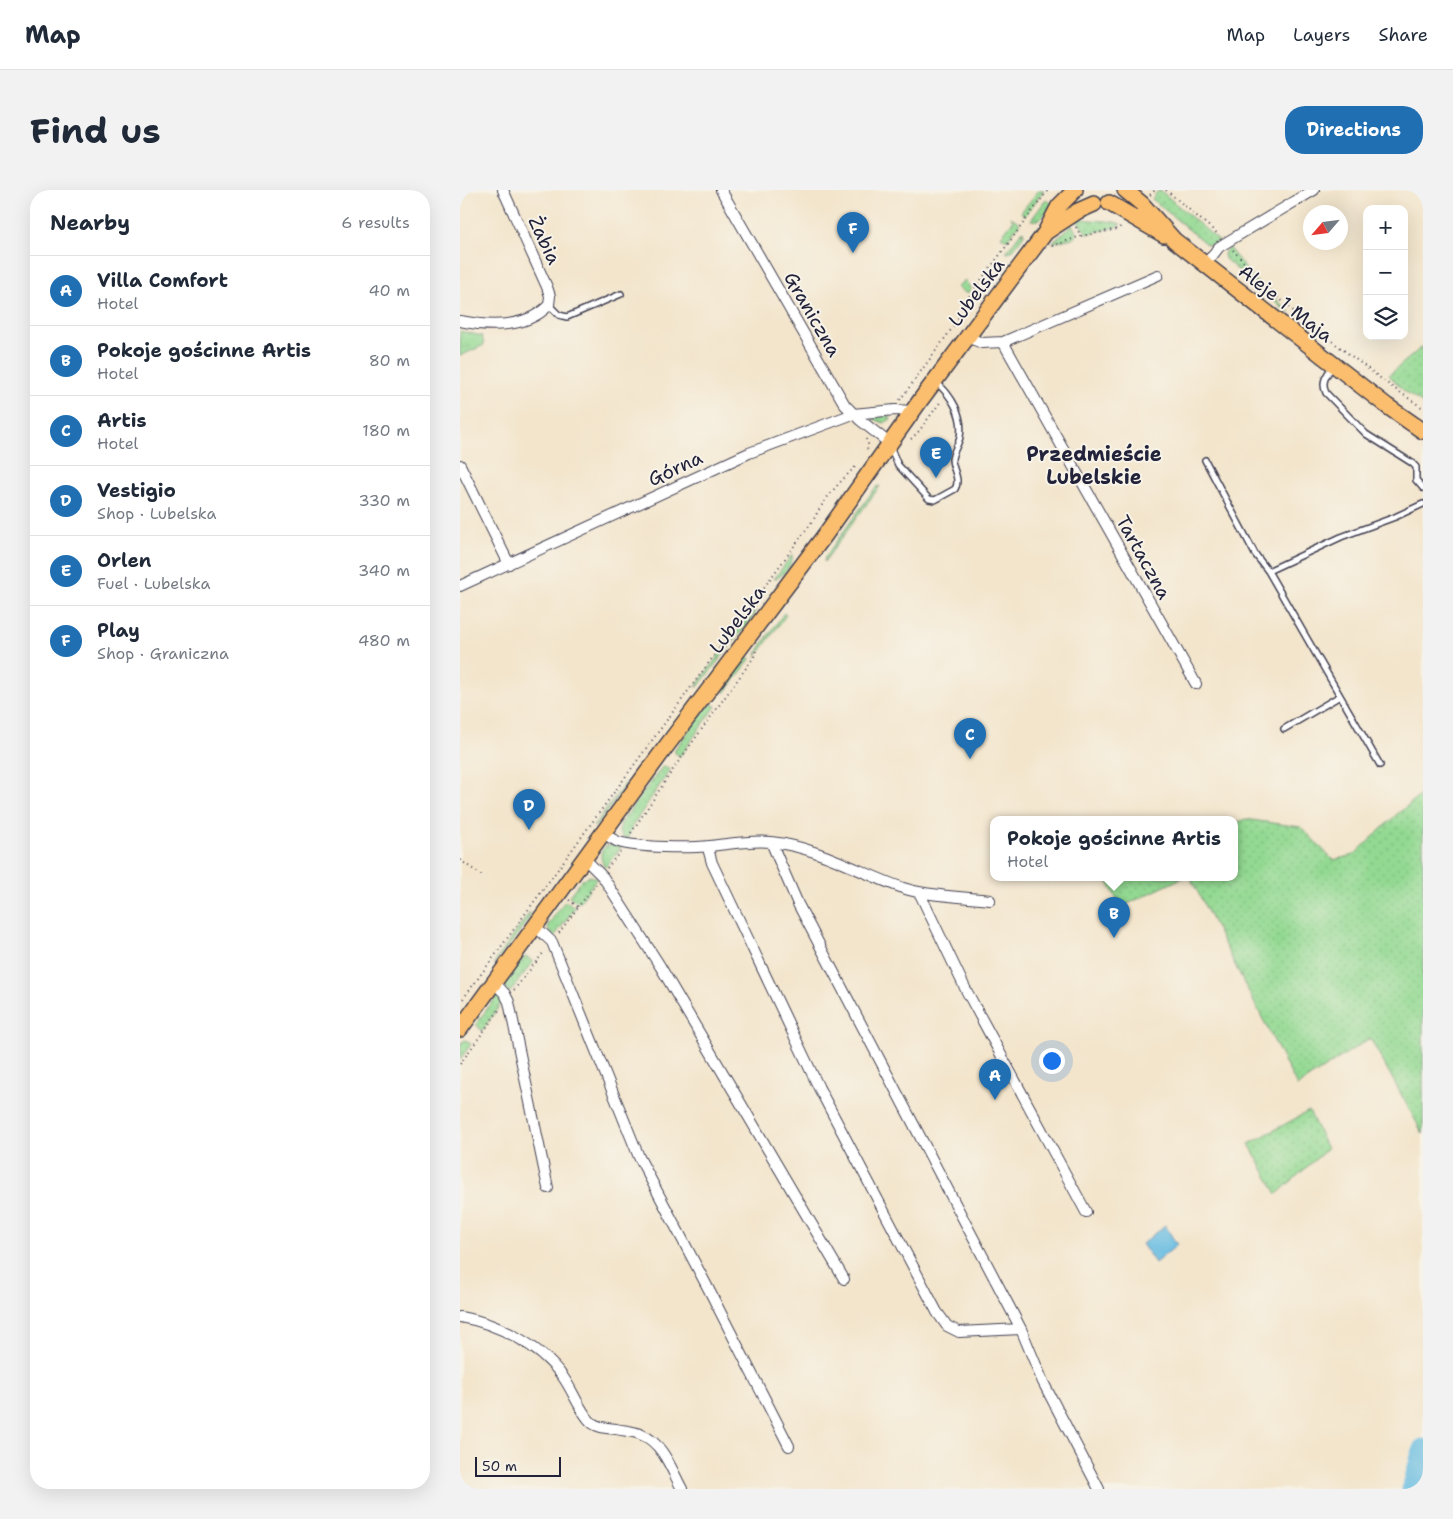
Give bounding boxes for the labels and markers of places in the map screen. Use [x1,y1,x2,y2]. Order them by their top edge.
pin: F [837,212,869,253]
pin: E [920,437,952,478]
pin: C [954,718,986,759]
pin: D [513,789,545,830]
pin: B [1098,897,1130,938]
pin: A [979,1059,1011,1100]

